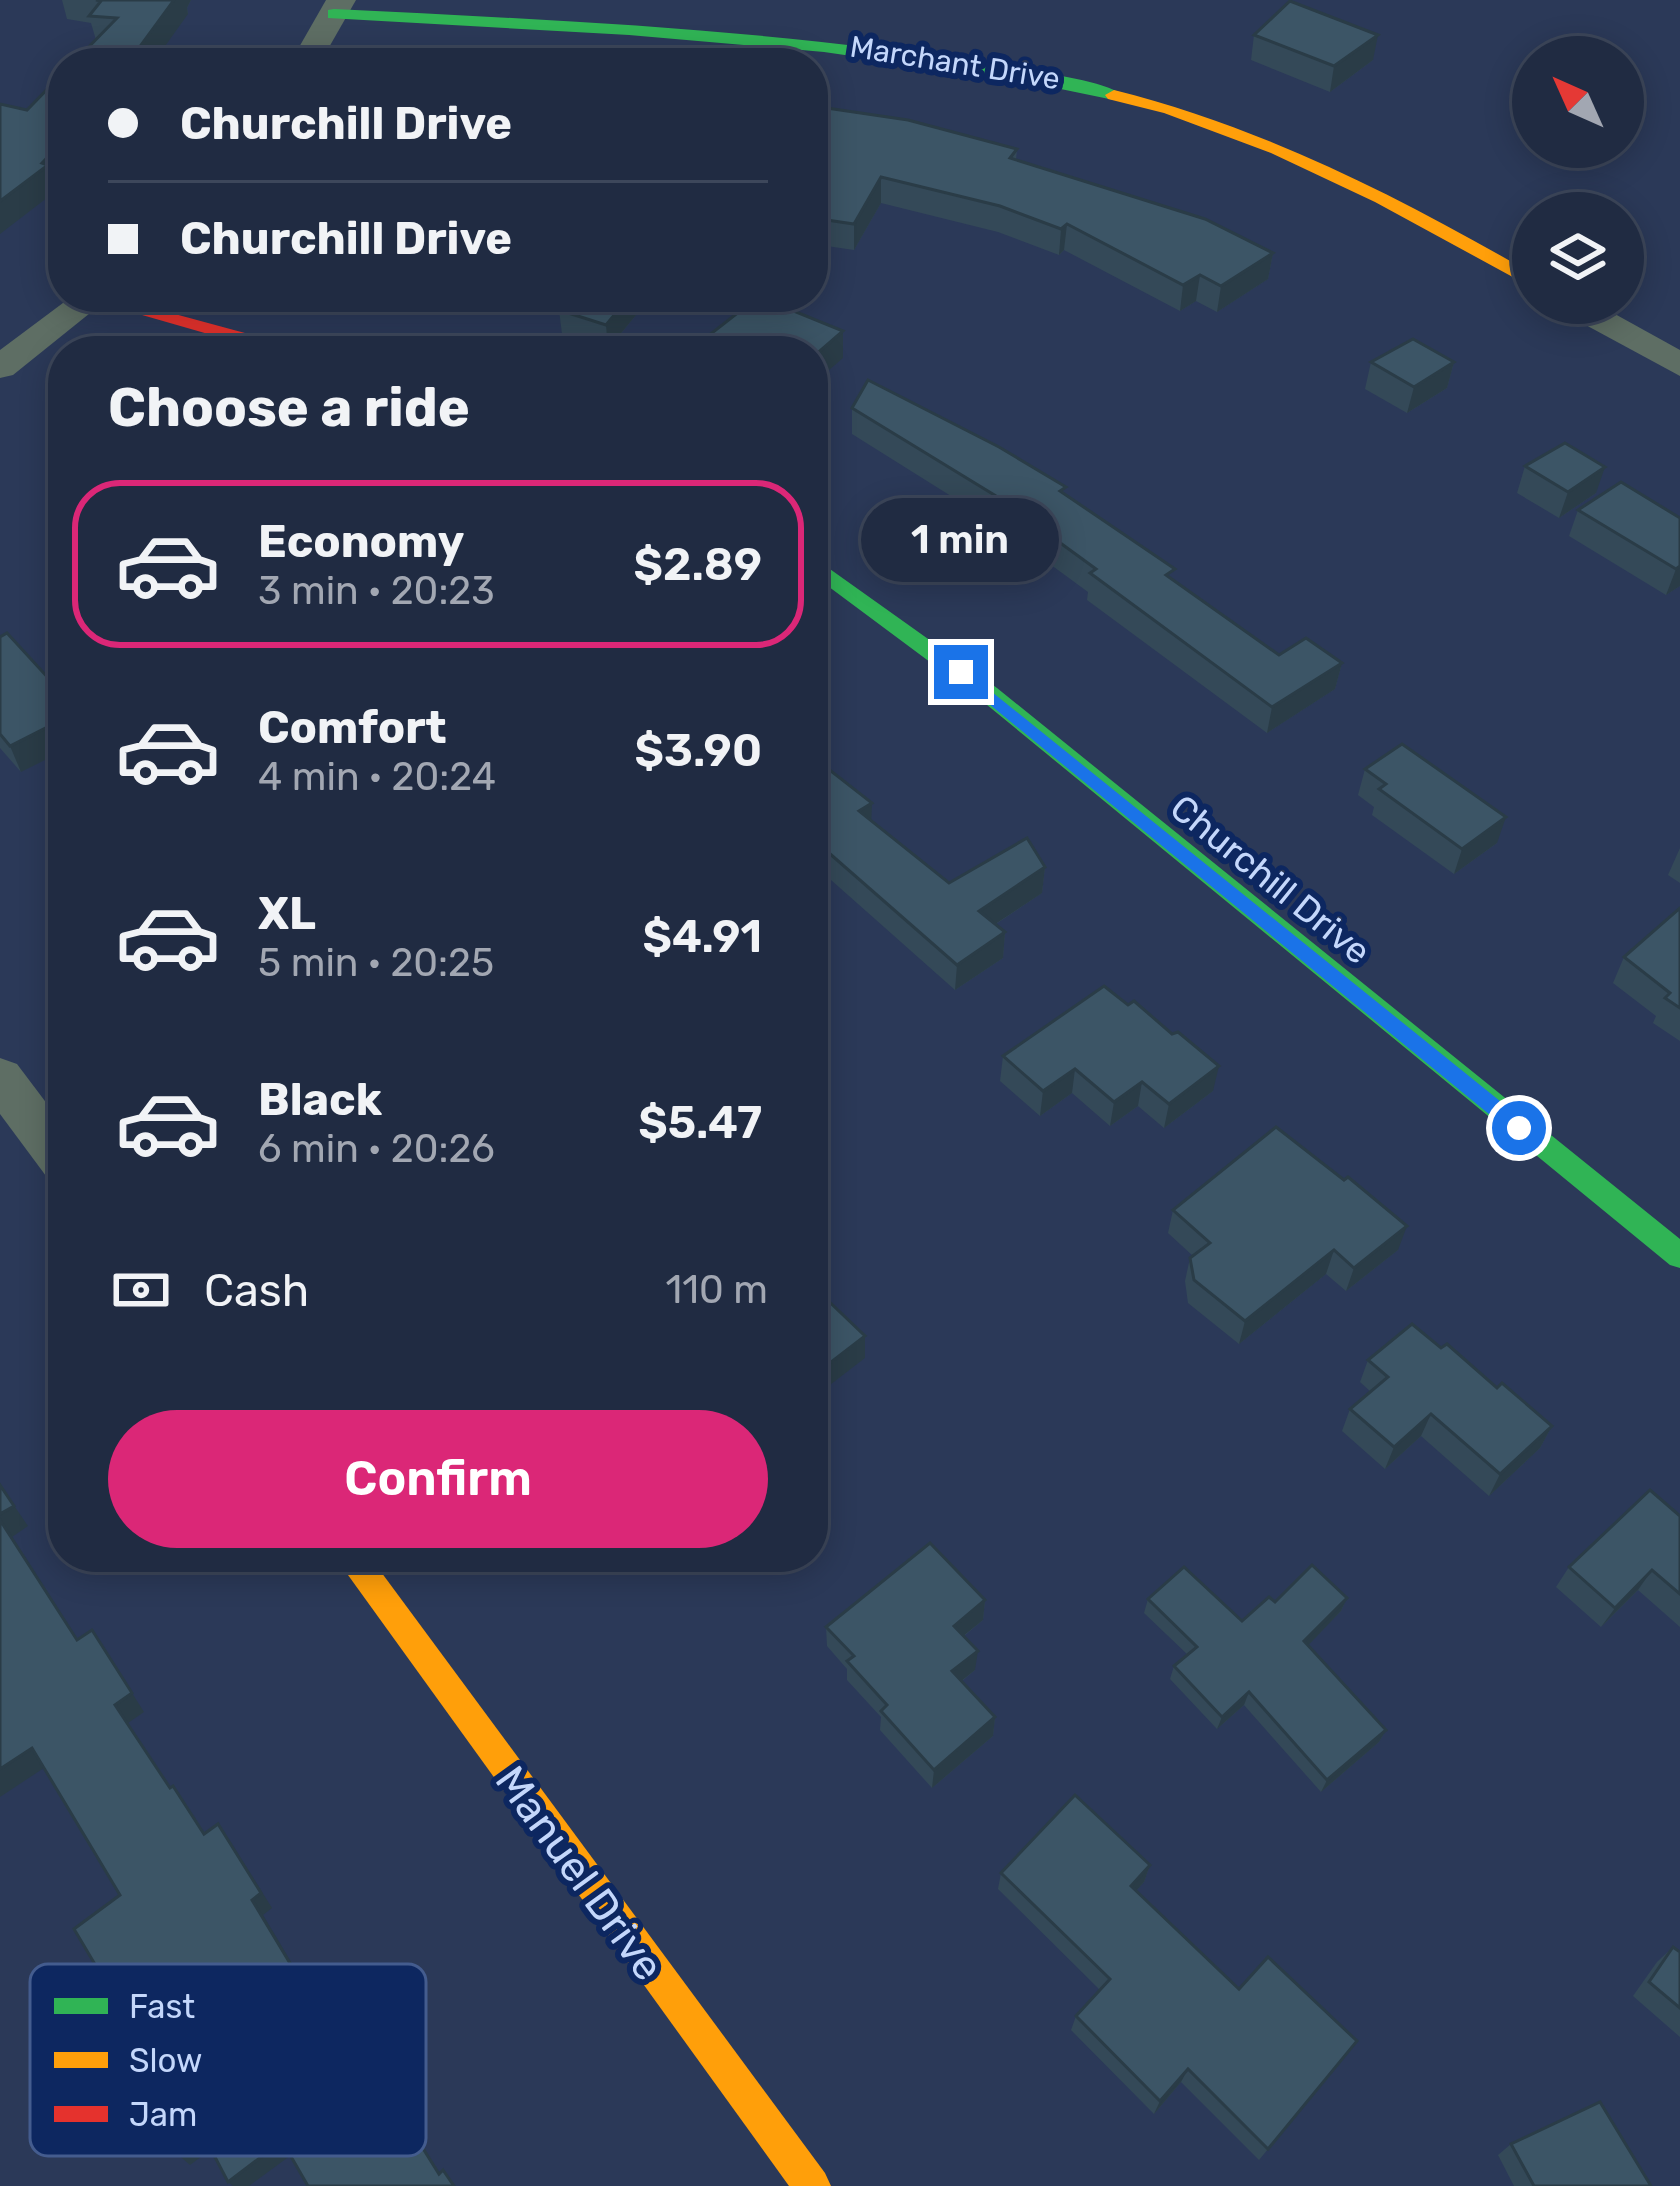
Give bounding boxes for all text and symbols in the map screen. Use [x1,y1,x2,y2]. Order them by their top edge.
street label: Marchant Drive [847,29,1063,97]
north arrow [1512,36,1644,168]
map controls [1512,36,1644,324]
text: Churchill Drive [180,97,512,150]
button: layers [1512,192,1644,324]
text: Churchill Drive [180,212,512,265]
text: Choose a ride [108,376,470,440]
callout: 1 min [862,498,1060,582]
icon: car [114,510,222,618]
text: Economy [258,515,464,568]
text: 1 min [911,517,1009,563]
text: $2.89 [634,538,762,591]
text: 3 min · 20:23 [258,568,495,614]
route end [934,645,988,699]
icon: car [114,696,222,804]
text: Comfort [258,701,447,754]
text: $3.90 [635,724,762,777]
text: 4 min · 20:24 [258,754,496,800]
street label: Churchill Drive [1162,786,1379,973]
icon: car [114,882,222,990]
text: XL [258,887,316,940]
text: $4.91 [643,910,762,963]
text: 5 min · 20:25 [258,940,494,986]
icon: car [114,1068,222,1176]
text: Black [258,1073,382,1126]
text: $5.47 [638,1096,762,1149]
route start [1492,1101,1546,1155]
text: 6 min · 20:26 [258,1126,495,1172]
icon: cash [108,1257,174,1323]
text: Cash [204,1264,309,1317]
text: 110 m [666,1267,768,1313]
button: Confirm [108,1410,768,1548]
street label: Manuel Drive [485,1757,674,1990]
legend [30,1964,426,2156]
text: Fast [129,1987,195,2026]
text: Slow [129,2041,203,2080]
text: Jam [129,2095,197,2134]

